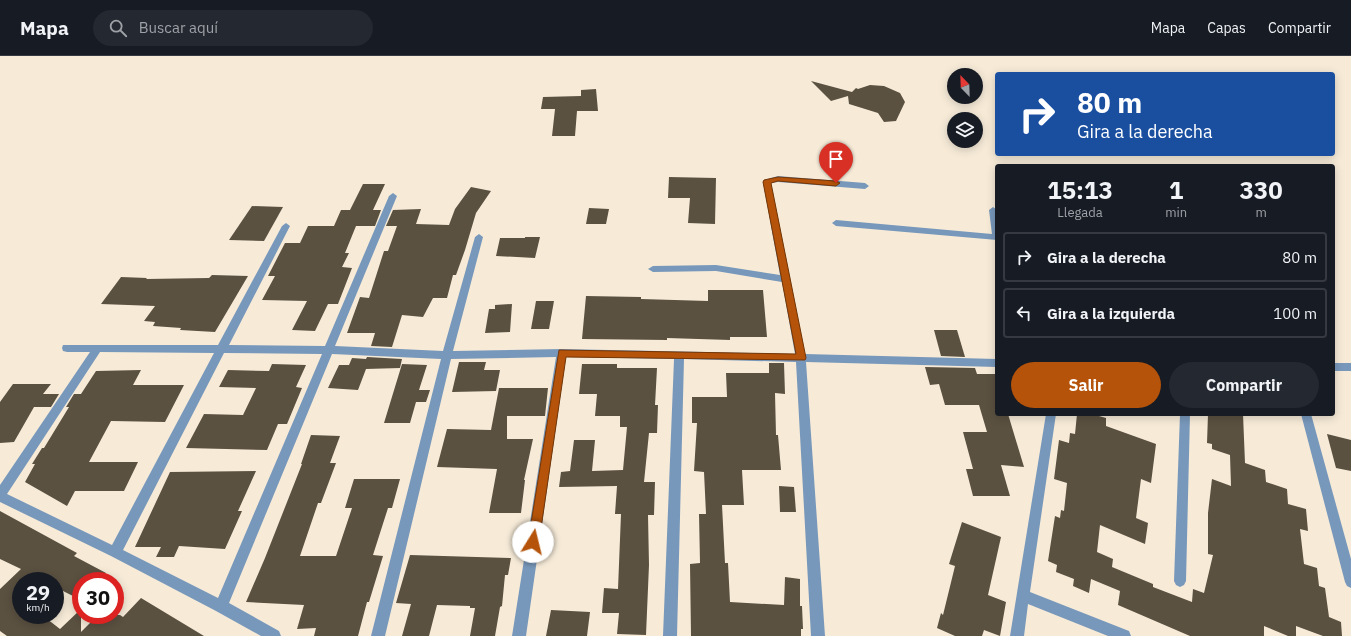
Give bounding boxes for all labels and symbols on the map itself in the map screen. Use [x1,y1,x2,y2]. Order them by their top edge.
north arrow [947,68,983,104]
pin [819,142,853,183]
position arrow [512,521,554,563]
speed limit sign: 30 [72,572,124,624]

